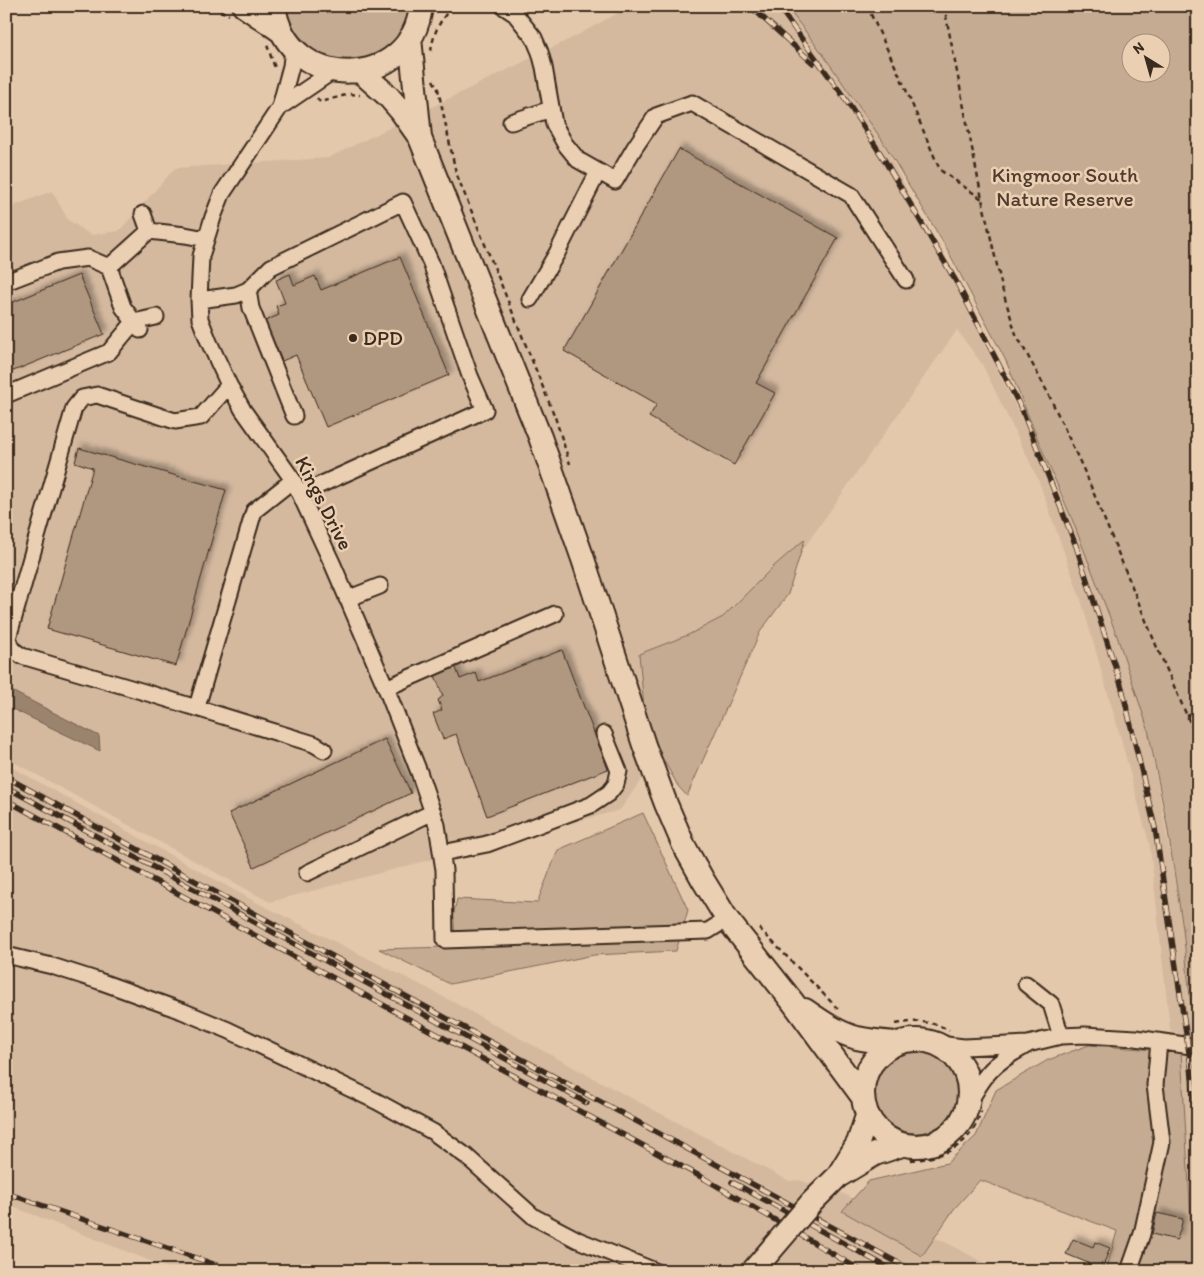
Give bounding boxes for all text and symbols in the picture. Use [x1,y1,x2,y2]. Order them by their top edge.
north arrow [1122,32,1172,82]
text: N [1130,38,1147,58]
park label: Kingmoor South Nature Reserve [992,162,1138,211]
place label: DPD [363,325,403,350]
marker: DPD [347,332,359,344]
street label: Kings Drive [290,452,359,554]

